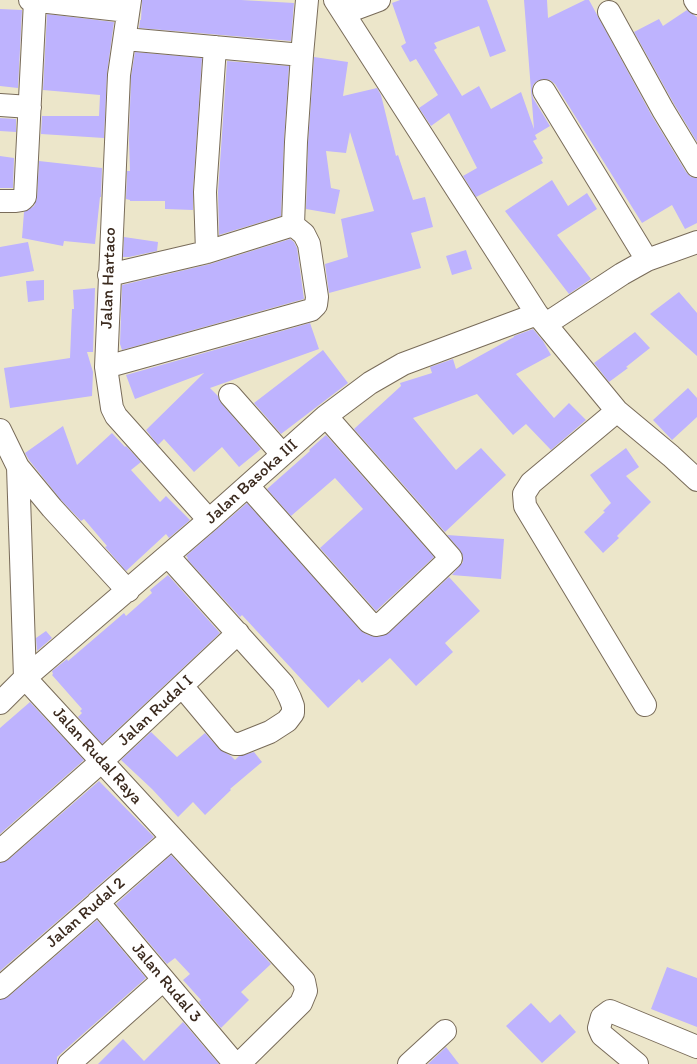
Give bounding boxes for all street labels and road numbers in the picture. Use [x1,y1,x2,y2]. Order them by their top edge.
street label: Jalan Hartaco [97,227,121,329]
street label: Jalan Basoka III [202,435,302,529]
street label: Jalan Rudal I [114,671,198,751]
street label: Jalan Rudal Raya [48,703,146,809]
street label: Jalan Rudal 2 [42,873,130,953]
street label: Jalan Rudal 3 [127,939,205,1027]

